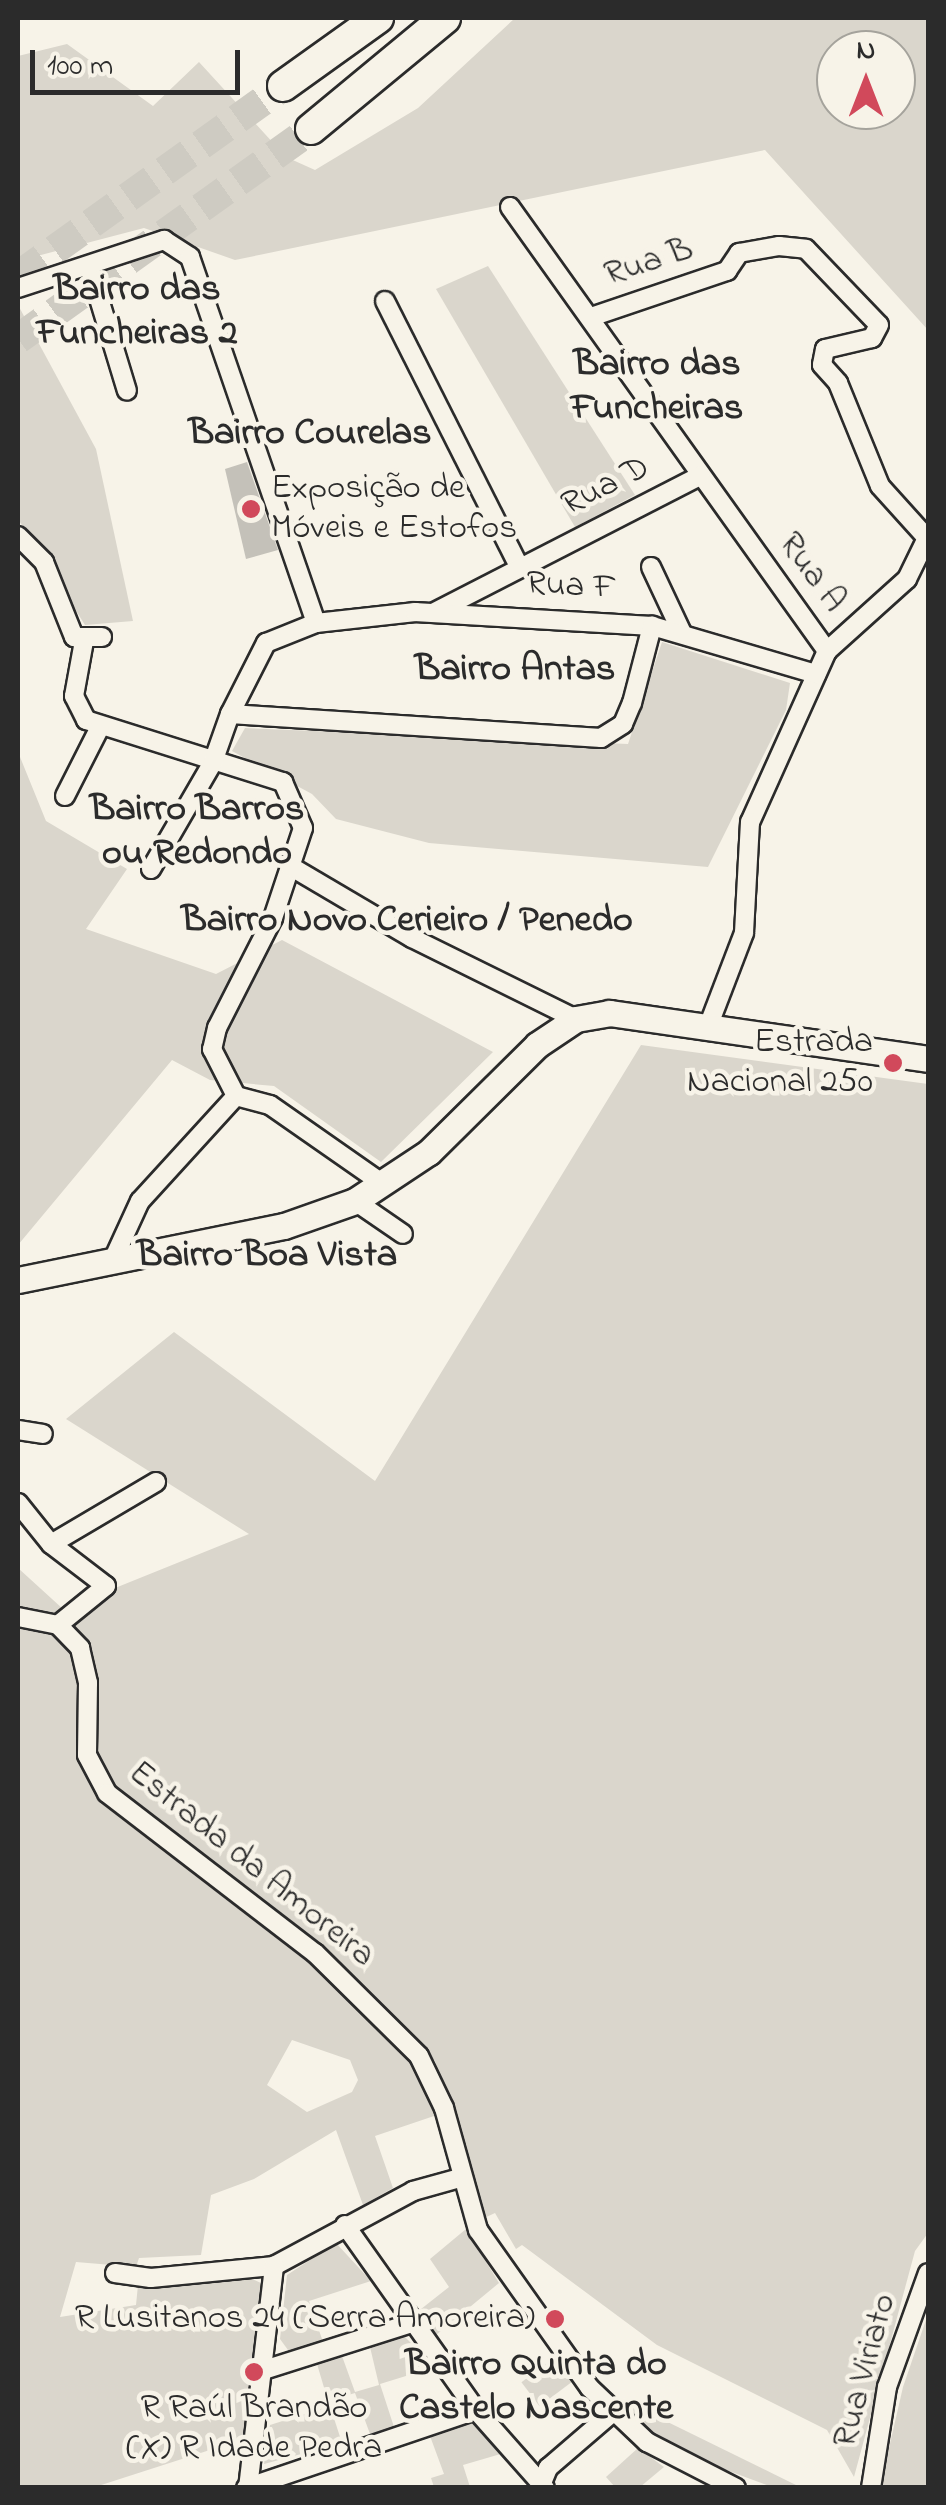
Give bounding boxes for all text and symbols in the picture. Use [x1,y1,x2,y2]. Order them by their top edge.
scale bar [35,30,245,92]
north arrow [816,30,916,130]
text: N [857,31,875,72]
text: 100 m [47,45,113,89]
street label: Rua B [599,229,699,297]
district label: Bairro das Funcheiras 2 [36,268,238,358]
district label: Bairro das Funcheiras [571,343,743,432]
district label: Bairro Courelas [188,412,432,458]
street label: Rua D [555,447,657,527]
place label: Exposição de Móveis e Estofos [271,468,517,550]
marker: Exposição de Móveis e Estofos [240,498,262,520]
street label: Rua A [768,525,854,621]
street label: Rua F [525,564,617,610]
district label: Bairro Antas [415,648,615,694]
district label: Bairro Barros ou Redondo [90,788,304,878]
district label: Bairro Novo Cerieiro / Penedo [181,899,633,945]
place label: Estrada Nacional 250 [687,1022,873,1104]
marker: Estrada Nacional 250 [882,1052,904,1074]
district label: Bairro Boa Vista [137,1234,397,1280]
street label: Estrada da Amoreira [119,1753,383,1977]
street label: Rua Viriato [825,2290,907,2452]
place label: R Lusitanos 24 (Serra Amoreira) [75,2298,535,2340]
marker: R Lusitanos 24 (Serra Amoreira) [544,2308,566,2330]
district label: Bairro Quinta do Castelo Nascente [399,2343,673,2432]
marker: R Raúl Brandão (X) R Idade Pedra [243,2361,265,2383]
place label: R Raúl Brandão (X) R Idade Pedra [126,2388,382,2470]

